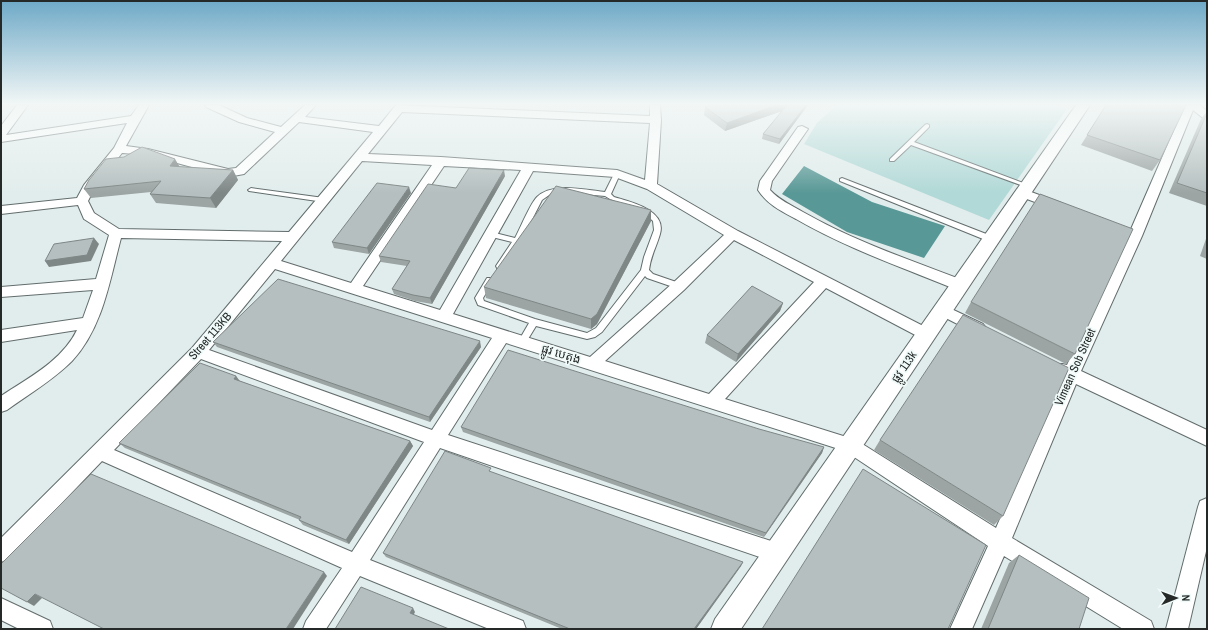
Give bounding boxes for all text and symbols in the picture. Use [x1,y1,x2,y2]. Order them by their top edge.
street label: Street 113KB [185,309,235,363]
street label: Vimean Sob Street [1051,326,1099,408]
street label: ផ្លូវ បេតុង [539,340,583,370]
street label: ផ្លូវ 113k [888,348,923,387]
north arrow [1156,578,1196,618]
text: N [1179,594,1193,601]

